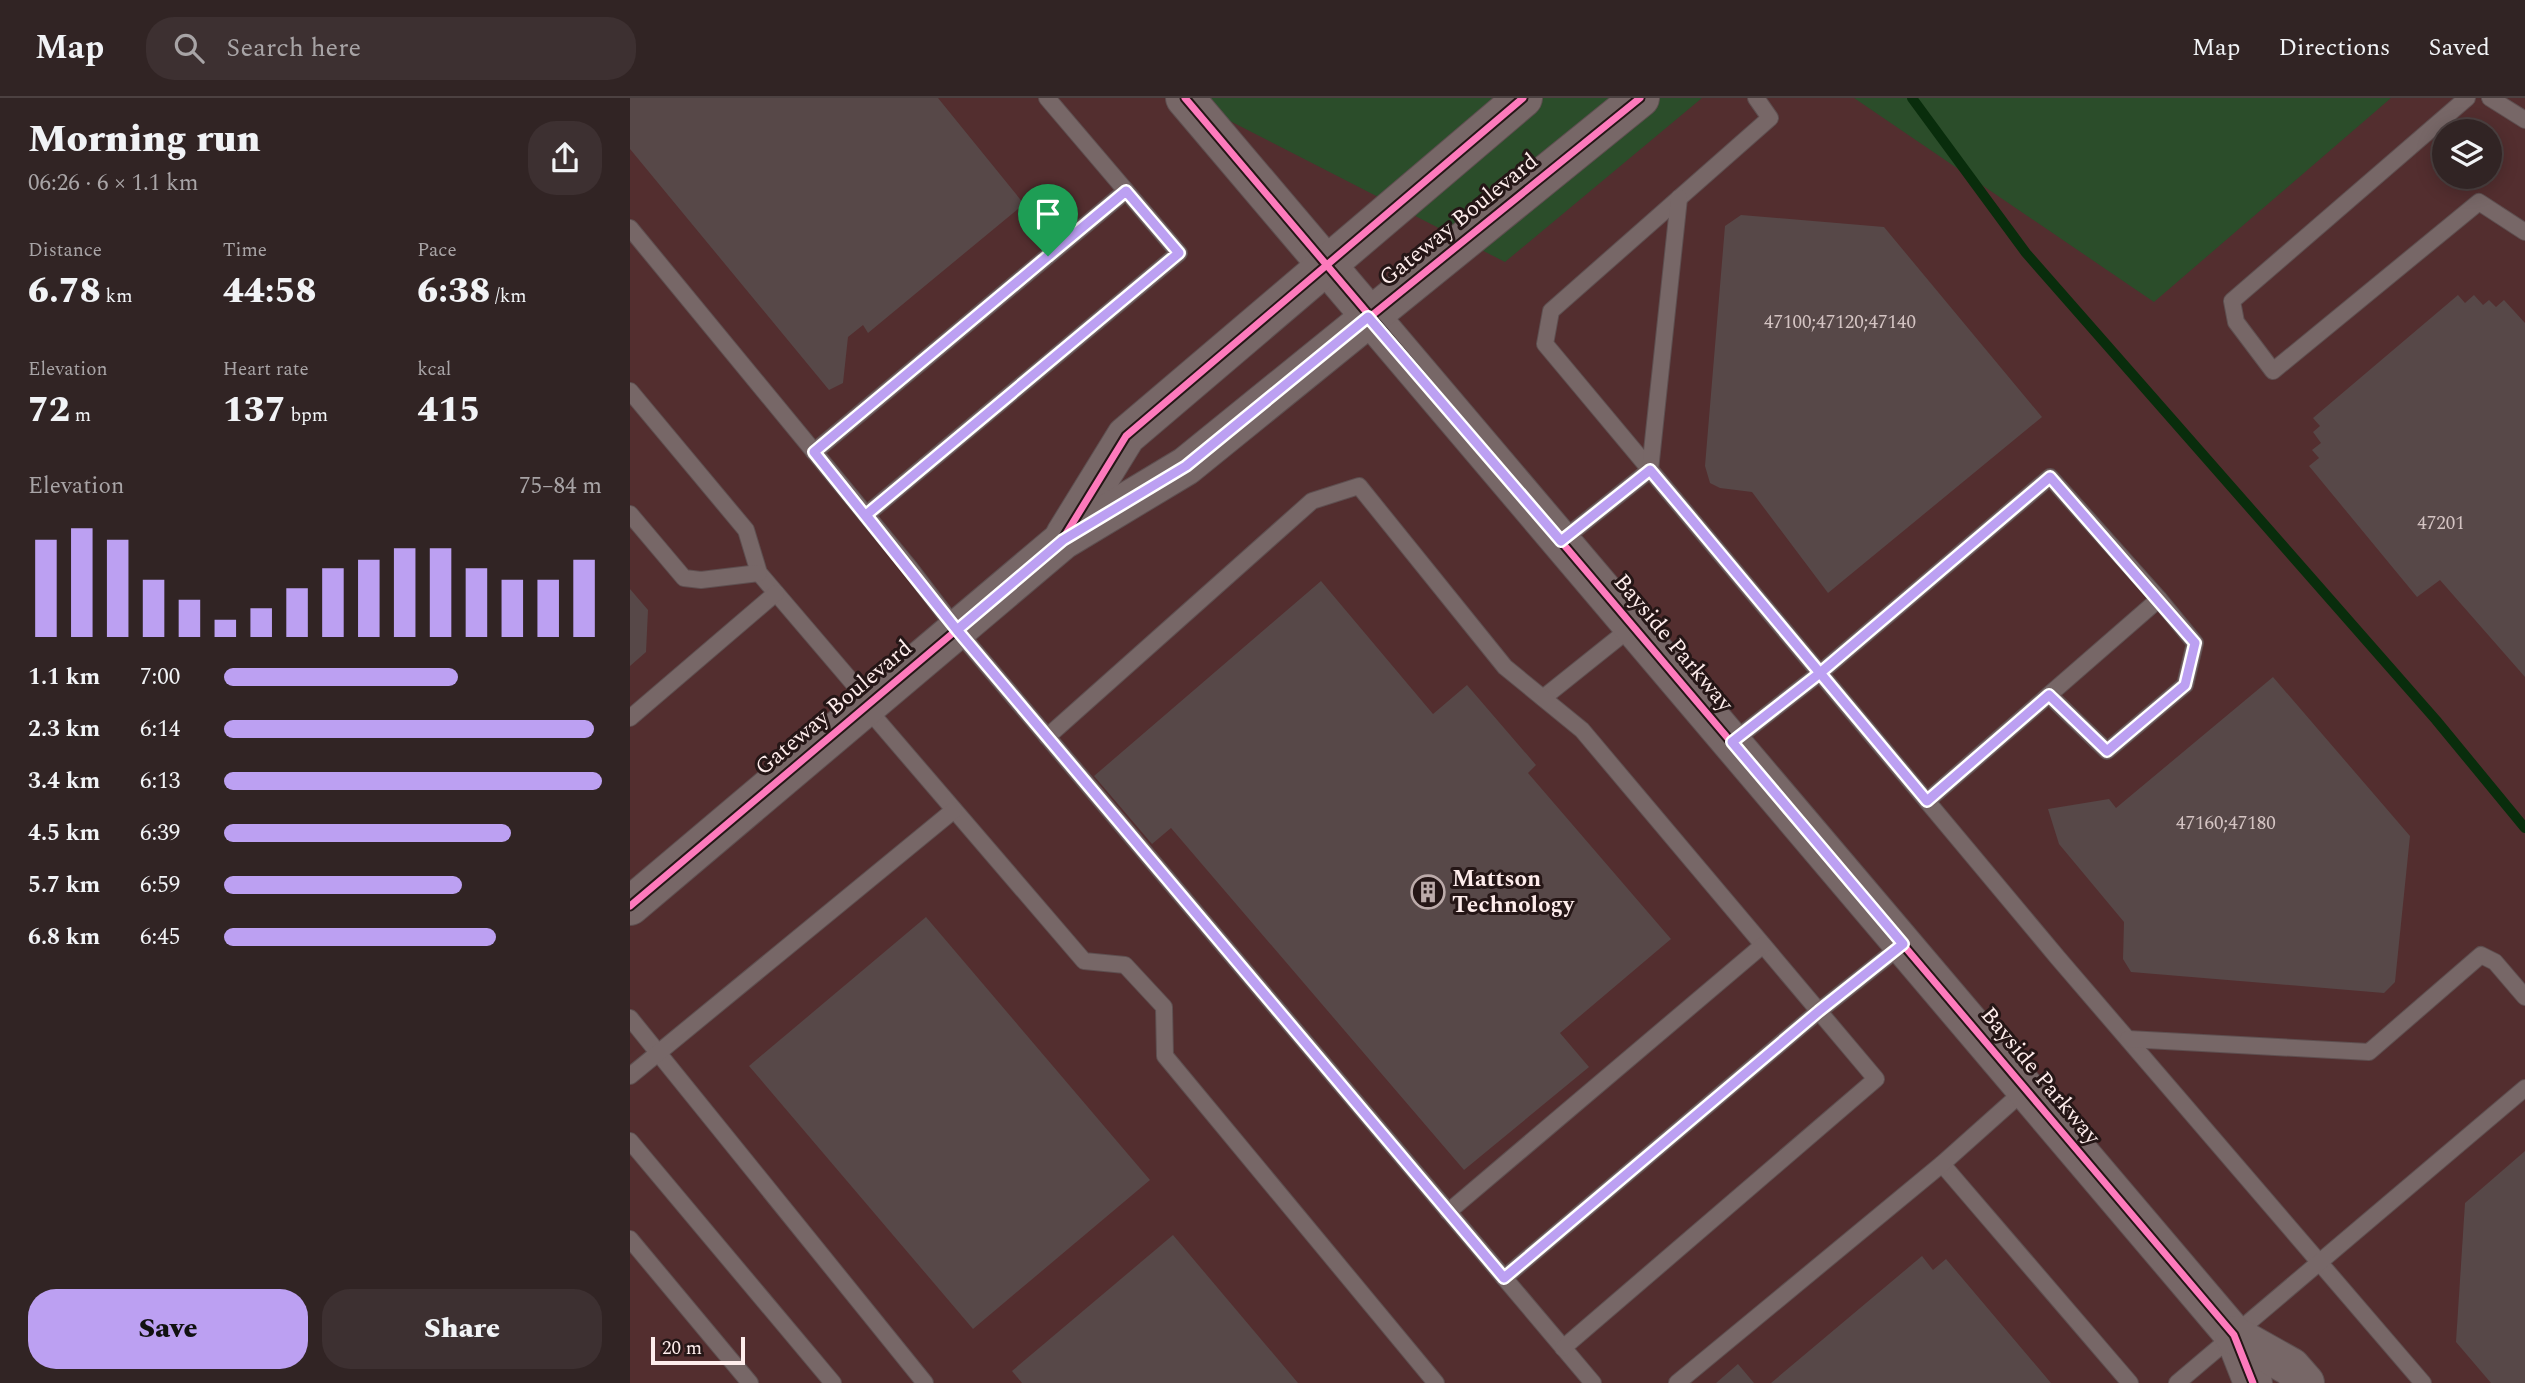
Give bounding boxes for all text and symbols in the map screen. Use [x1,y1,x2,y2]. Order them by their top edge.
search box [146,17,636,80]
text: Map [35,23,104,73]
text: Search here [226,28,361,68]
icon: search [170,29,208,67]
text: Map [2192,30,2240,66]
text: Directions [2278,30,2390,66]
text: Saved [2428,30,2490,66]
text: Morning run [28,111,261,169]
map controls [2432,119,2502,189]
button: layers [2432,119,2502,189]
button: share [528,121,602,195]
street label: Gateway Boulevard [1372,145,1546,295]
text: 06:26 · 6 × 1.1 km [28,166,199,201]
pin [1018,184,1078,256]
icon: arrive [1029,195,1067,233]
text: Distance [28,236,102,265]
text: Time [223,236,267,265]
text: Pace [417,236,457,265]
text: 6.78 [28,265,101,318]
text: 44:58 [223,265,316,318]
text: 6:38 [417,265,490,318]
text: km [101,282,133,311]
text: /km [490,282,527,311]
house number: 47100;47120;47140 [1764,308,1916,337]
text: Elevation [28,355,108,384]
text: Heart rate [223,355,309,384]
text: kcal [417,355,451,384]
text: 72 [28,384,70,437]
text: 137 [223,384,286,437]
text: 415 [417,384,480,437]
text: m [70,401,91,430]
text: bpm [286,401,328,430]
text: Elevation [28,469,124,504]
text: 75–84 m [519,469,602,504]
house number: 47201 [2417,509,2465,538]
street label: Bayside Parkway [1605,566,1742,721]
street label: Gateway Boulevard [748,631,921,784]
text: 1.1 km [28,660,100,695]
text: 7:00 [140,660,180,695]
text: 2.3 km [28,712,100,747]
text: 6:14 [140,712,180,747]
text: 3.4 km [28,764,100,799]
text: 6:13 [140,764,180,799]
house number: 47160;47180 [2176,809,2276,838]
text: 4.5 km [28,816,100,851]
text: 6:39 [140,816,180,851]
place label: Mattson Technology [1452,862,1575,923]
text: 5.7 km [28,868,100,903]
text: 6:59 [140,868,180,903]
building icon: Mattson Technology [1409,873,1447,911]
text: 6.8 km [28,920,100,955]
text: 6:45 [140,920,180,955]
street label: Bayside Parkway [1972,999,2109,1154]
button: Save [28,1289,308,1369]
button: Share [322,1289,602,1369]
scale bar [651,1334,746,1366]
text: 20 m [662,1334,702,1363]

